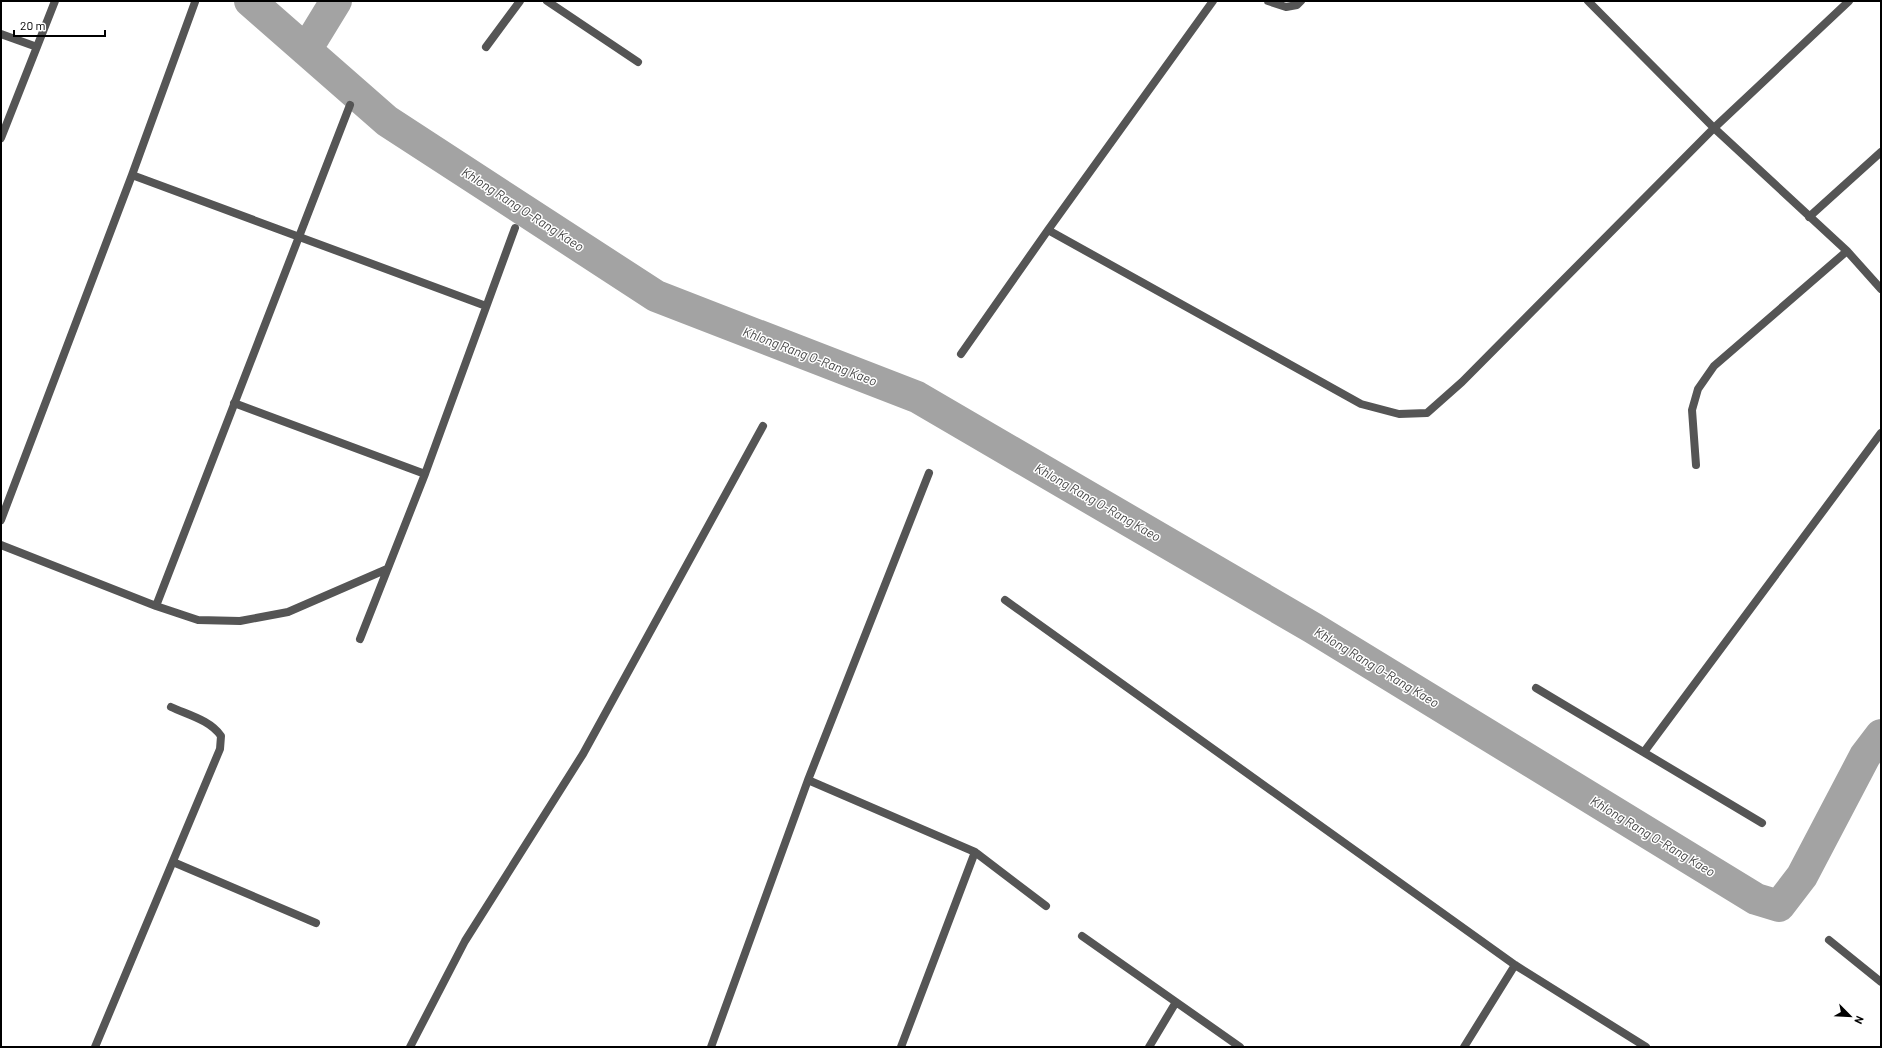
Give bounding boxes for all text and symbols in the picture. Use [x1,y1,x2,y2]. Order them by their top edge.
scale bar [14,12,105,38]
text: 20 m [20,18,46,32]
water label: Khlong Rang O-Rang Kaeo [459,163,587,255]
water label: Khlong Rang O-Rang Kaeo [741,323,879,389]
water label: Khlong Rang O-Rang Kaeo [1032,459,1164,545]
water label: Khlong Rang O-Rang Kaeo [1312,623,1442,711]
water label: Khlong Rang O-Rang Kaeo [1588,792,1718,880]
north arrow [1830,996,1870,1036]
text: N [1852,1014,1867,1026]

